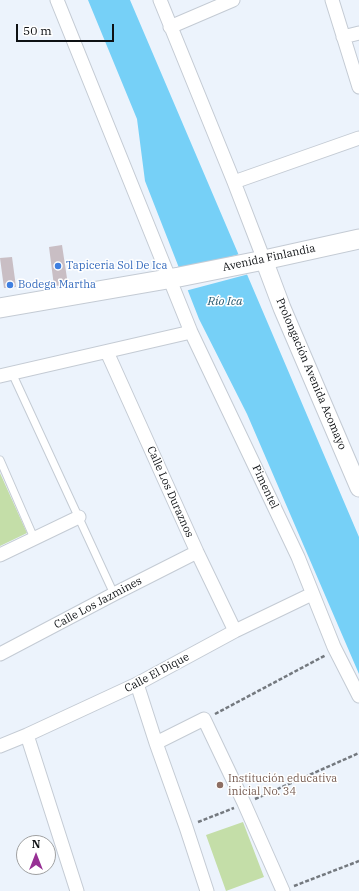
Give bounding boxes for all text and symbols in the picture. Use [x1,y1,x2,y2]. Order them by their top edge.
scale bar [18,16,116,42]
text: 50 m [23,23,52,38]
street label: Avenida Finlandia [222,242,316,274]
place label: Tapiceria Sol De Ica [66,259,167,273]
marker: Tapiceria Sol De Ica [53,261,63,271]
place label: Bodega Martha [18,278,96,292]
marker: Bodega Martha [5,280,15,290]
water label: Río Ica [208,295,242,309]
street label: Prolongación Avenida Acomayo [273,296,349,452]
street label: Calle Los Duraznos [144,444,196,540]
street label: Pimentel [249,463,281,511]
street label: Calle Los Jazmines [52,574,144,632]
street label: Calle El Dique [122,650,192,696]
place label: Institución educativa inicial No. 34 [228,772,337,798]
marker: Institución educativa inicial No. 34 [215,780,225,790]
north arrow [16,835,56,875]
text: N [32,837,40,851]

